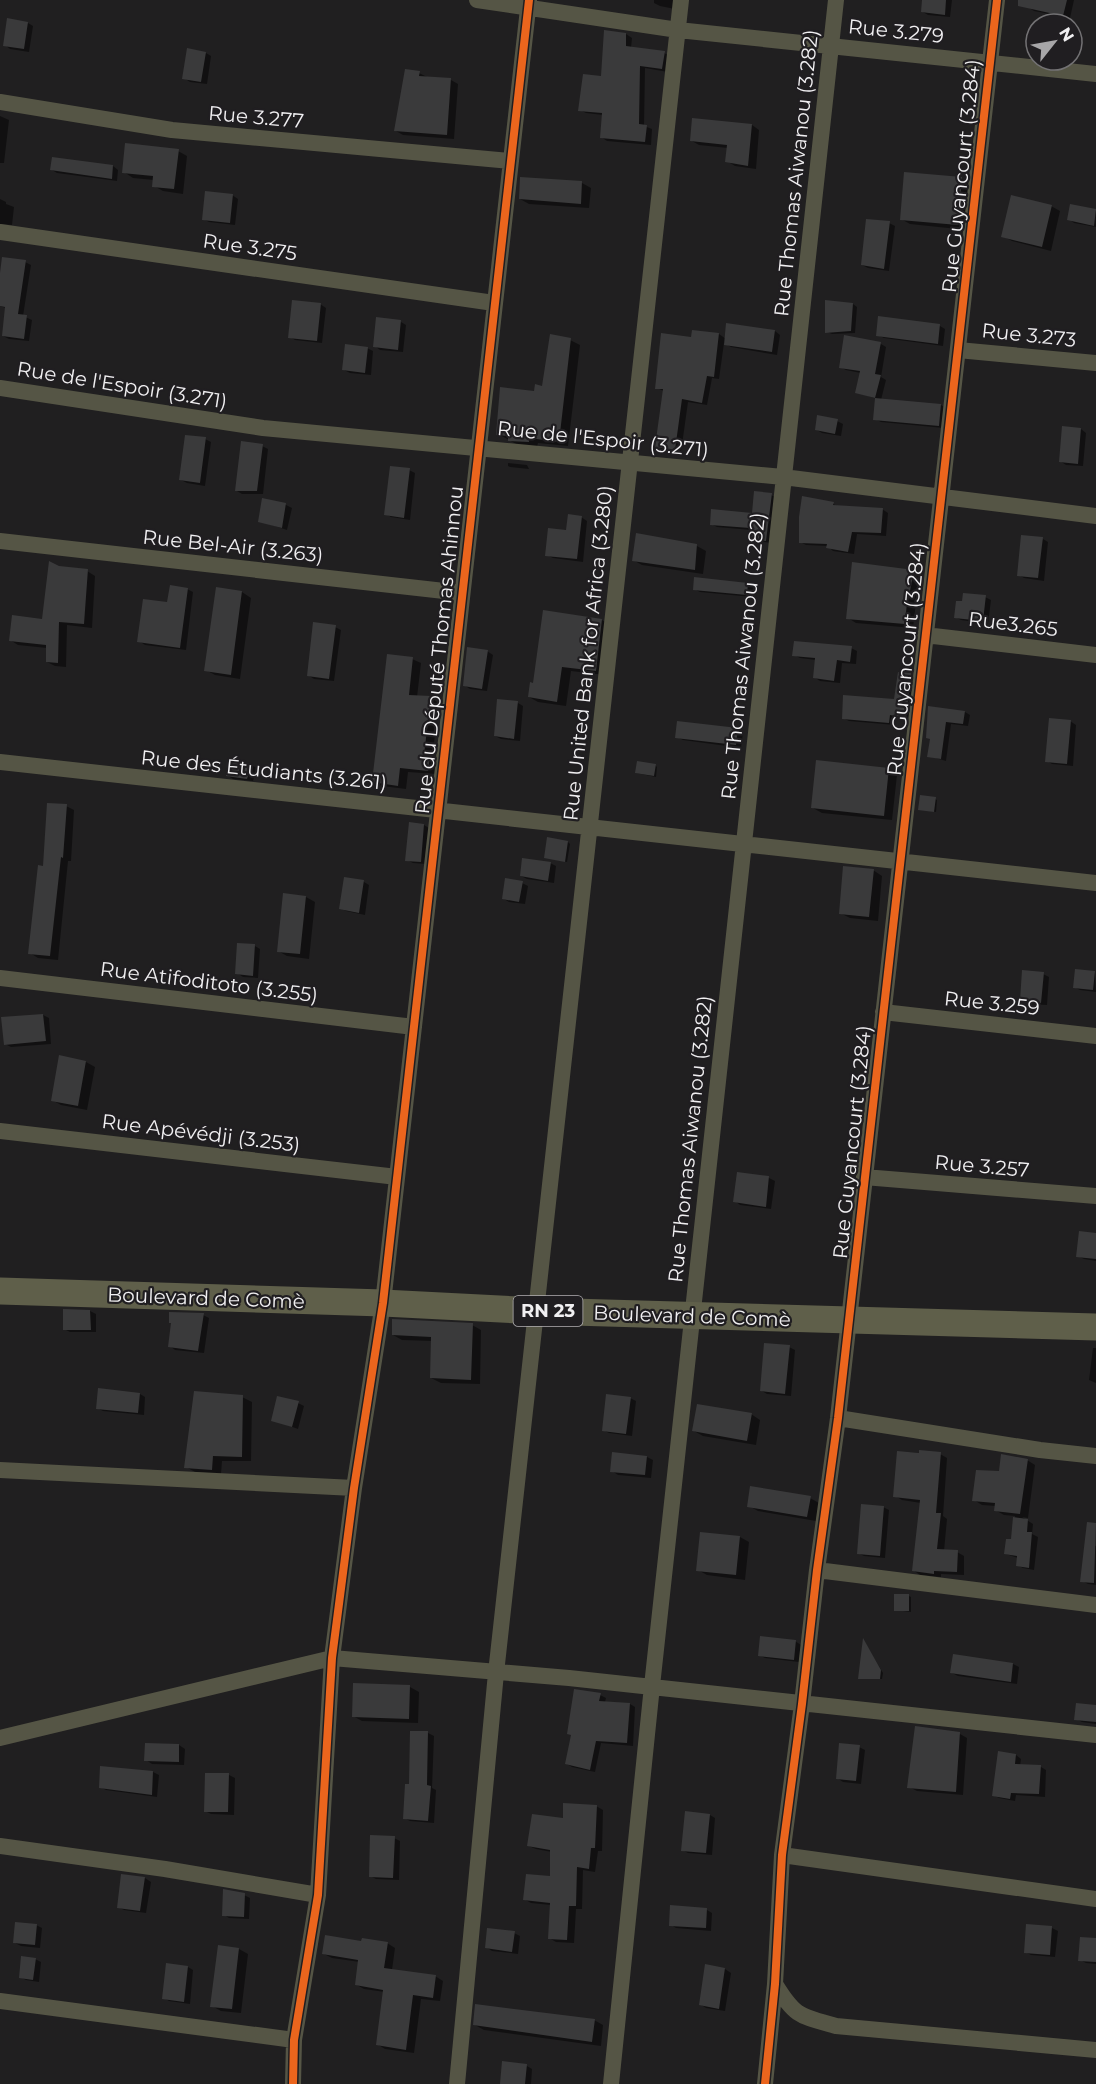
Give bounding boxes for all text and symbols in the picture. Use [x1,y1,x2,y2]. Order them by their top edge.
north arrow [1024,12,1084,72]
street label: Rue 3.279 [847,14,945,48]
text: N [1055,24,1078,45]
street label: Rue Thomas Aiwanou (3.282) [769,28,823,318]
street label: Rue Guyancourt (3.284) [937,58,985,294]
street label: Rue 3.277 [207,101,305,133]
street label: Rue 3.275 [201,229,299,265]
street label: Rue 3.273 [980,318,1078,352]
street label: Rue de l'Espoir (3.271) [15,357,229,413]
street label: Rue de l'Espoir (3.271) [496,416,710,462]
street label: Rue United Bank for Africa (3.280) [558,484,618,822]
street label: Rue du Député Thomas Ahinnou [410,485,468,815]
street label: Rue Thomas Aiwanou (3.282) [716,511,770,801]
street label: Rue Bel-Air (3.263) [141,525,325,567]
street label: Rue Guyancourt (3.284) [882,541,930,777]
street label: Rue3.265 [967,607,1059,641]
street label: Rue des Étudiants (3.261) [140,745,388,795]
street label: Rue Atifoditoto (3.255) [99,957,319,1007]
street label: Rue 3.259 [943,986,1041,1020]
street label: Rue Thomas Aiwanou (3.282) [663,994,717,1284]
street label: Rue Guyancourt (3.284) [828,1024,876,1260]
street label: Rue Apévédji (3.253) [100,1109,302,1157]
street label: Rue 3.257 [934,1150,1030,1182]
street label: Boulevard de Comè [107,1283,305,1313]
road number: RN 23 [514,1296,582,1326]
street label: Boulevard de Comè [593,1301,791,1331]

